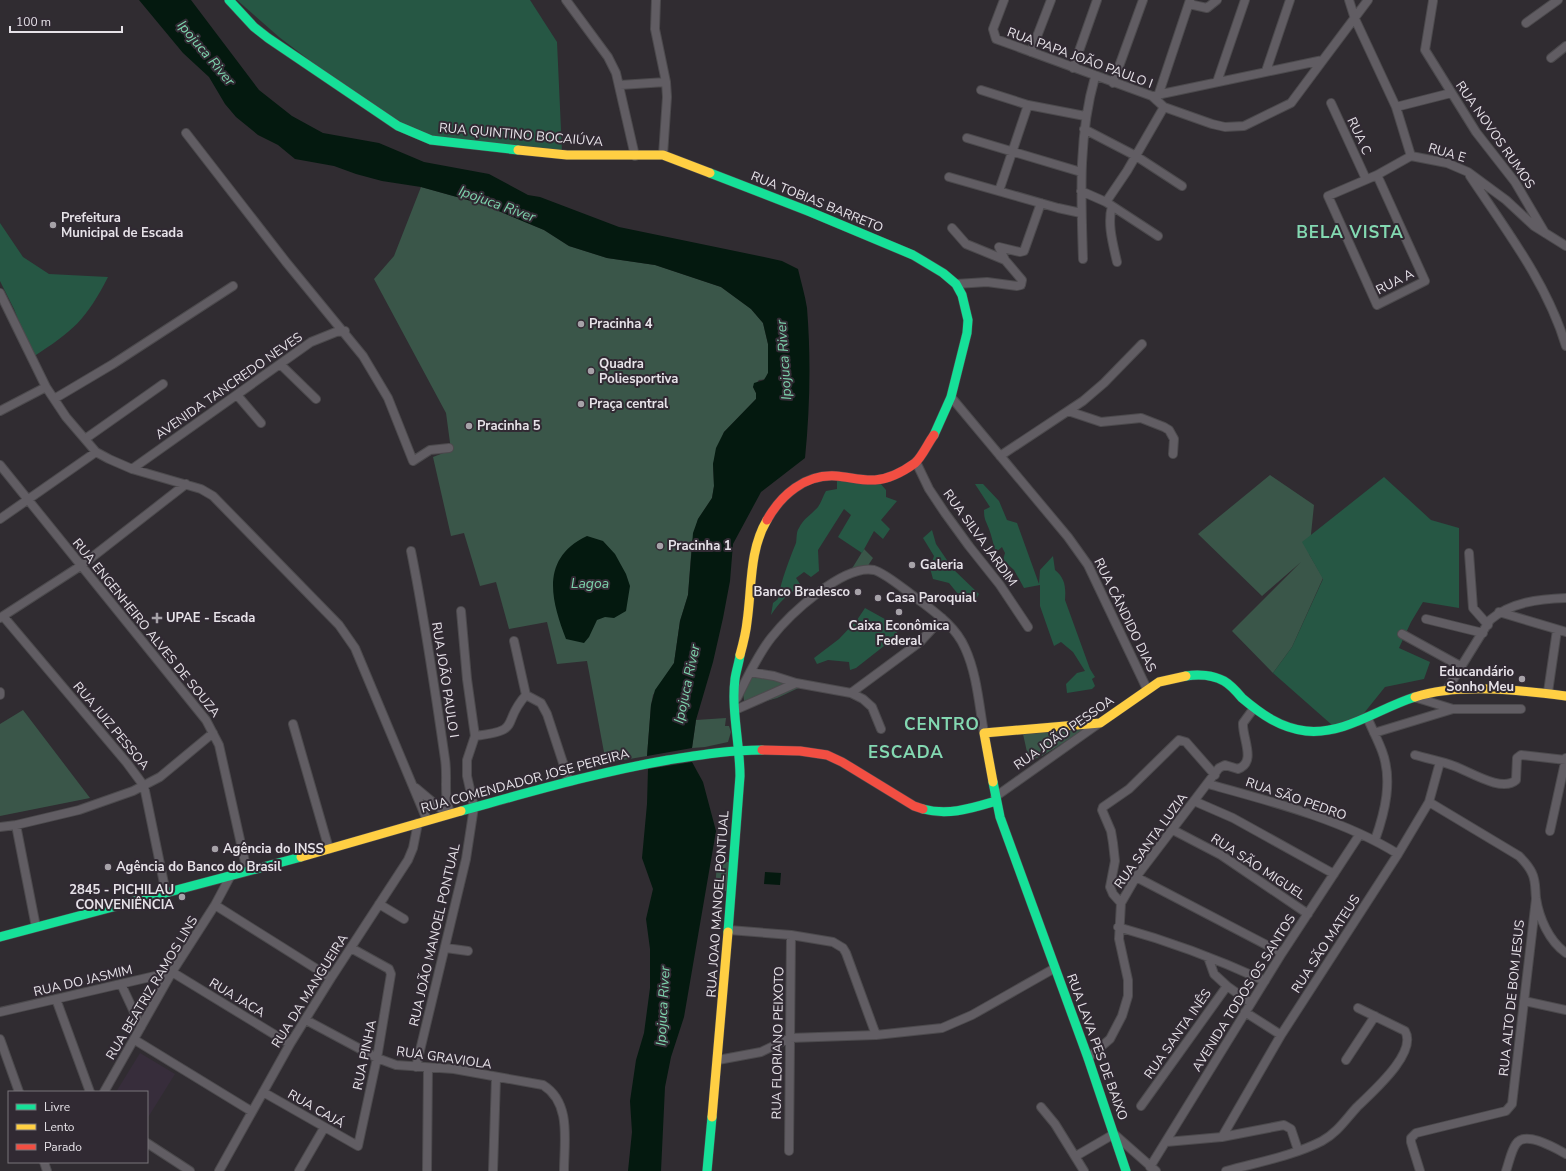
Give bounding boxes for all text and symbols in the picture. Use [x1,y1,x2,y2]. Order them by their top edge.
scale bar [10,8,122,34]
text: 100 m [16,14,51,30]
water label: Ipojuca River [173,16,240,91]
street label: RUA PAPA JOÃO PAULO I [1005,23,1155,93]
street label: RUA NOVOS RUMOS [1451,78,1539,192]
street label: RUA C [1342,114,1376,158]
street label: RUA QUINTINO BOCAIÚVA [438,118,604,151]
street label: RUA E [1426,139,1468,167]
street label: RUA TOBIAS BARRETO [748,167,886,237]
water label: Ipojuca River [456,181,539,227]
place label: Prefeitura Municipal de Escada [61,209,183,242]
marker: Prefeitura Municipal de Escada [48,220,58,230]
district label: BELA VISTA [1296,221,1404,244]
street label: RUA A [1373,265,1418,299]
place label: Pracinha 4 [589,315,653,333]
water label: Ipojuca River [772,318,796,401]
marker: Pracinha 4 [576,319,586,329]
street label: AVENIDA TANCREDO NEVES [152,328,306,444]
place label: Quadra Poliesportiva [599,355,678,388]
marker: Quadra Poliesportiva [586,366,596,376]
place label: Praça central [589,395,669,413]
marker: Praça central [576,399,586,409]
place label: Pracinha 5 [477,417,541,435]
marker: Pracinha 5 [464,421,474,431]
street label: RUA SILVA JARDIM [939,486,1021,590]
street label: RUA ENGENHEIRO ALVES DE SOUZA [68,535,224,722]
place label: Pracinha 1 [668,537,732,555]
marker: Pracinha 1 [655,541,665,551]
street label: RUA CÂNDIDO DIAS [1090,555,1161,675]
place label: Galeria [920,556,963,574]
marker: Galeria [907,560,917,570]
water label: Lagoa [571,574,609,593]
place label: Banco Bradesco [754,583,850,601]
marker: Banco Bradesco [853,587,863,597]
place label: Casa Paroquial [886,589,977,607]
marker: Casa Paroquial [873,593,883,603]
marker: Caixa Econômica Federal [894,607,904,617]
place label: UPAE - Escada [166,609,255,627]
marker: UPAE - Escada [151,612,163,624]
place label: Caixa Econômica Federal [849,617,949,650]
street label: RUA JOÃO PAULO I [427,621,463,739]
water label: Ipojuca River [669,642,705,725]
place label: Educandário Sonho Meu [1439,663,1514,696]
marker: Educandário Sonho Meu [1517,674,1527,684]
street label: RUA JUIZ PESSOA [69,678,154,774]
street label: RUA JOÃO PESSOA [1010,691,1118,774]
district label: CENTRO [904,713,980,736]
district label: ESCADA [868,741,944,764]
street label: RUA COMENDADOR JOSE PEREIRA [419,744,632,817]
street label: RUA SÃO PEDRO [1243,773,1349,825]
street label: RUA SANTA LUZIA [1110,789,1192,893]
street label: RUA JOAO MANOEL PONTUAL [702,810,734,998]
street label: RUA SÃO MIGUEL [1207,830,1309,904]
place label: Agência do INSS [223,840,324,858]
street label: RUA JOÃO MANOEL PONTUAL [405,842,465,1028]
marker: Agência do INSS [210,844,220,854]
place label: Agência do Banco do Brasil [116,858,282,876]
marker: Agência do Banco do Brasil [103,862,113,872]
place label: 2845 - PICHILAU CONVENIÊNCIA [69,881,174,914]
street label: RUA SÃO MATEUS [1287,891,1365,997]
marker: 2845 - PICHILAU CONVENIÊNCIA [177,892,187,902]
street label: AVENIDA TODOS OS SANTOS [1188,911,1300,1075]
street label: RUA BEATRIZ RAMOS LINS [102,913,202,1063]
street label: RUA ALTO DE BOM JESUS [1495,919,1529,1077]
street label: RUA DA MANGUEIRA [268,930,353,1051]
street label: RUA DO JASMIM [32,961,134,1001]
water label: Ipojuca River [651,964,675,1047]
street label: RUA FLORIANO PEIXOTO [768,966,788,1120]
street label: RUA LAVA PES DE BAIXO [1062,971,1132,1123]
street label: RUA JACA [206,974,269,1022]
street label: RUA SANTA INÊS [1139,985,1216,1083]
street label: RUA PINHA [349,1018,381,1092]
street label: RUA GRAVIOLA [395,1042,493,1074]
street label: RUA CAJÁ [284,1085,349,1133]
legend [8,1091,148,1163]
text: Livre [44,1099,70,1115]
text: Lento [44,1119,75,1135]
text: Parado [44,1139,82,1155]

